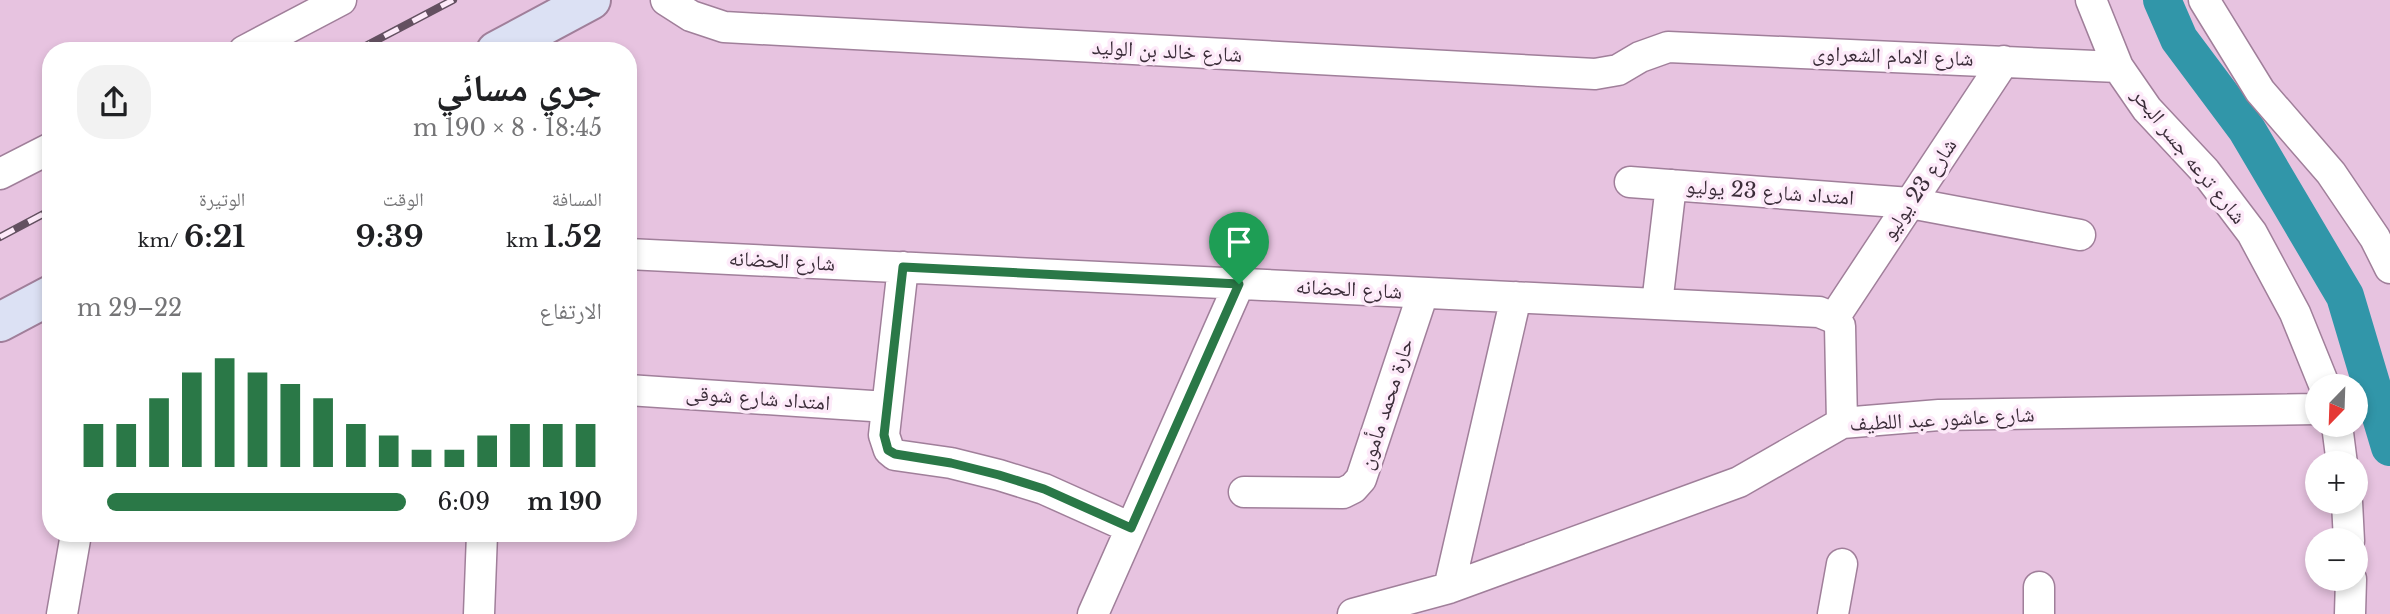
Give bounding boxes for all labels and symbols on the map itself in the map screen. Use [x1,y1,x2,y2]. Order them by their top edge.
street label: شارع خالد بن الوليد [1091,34,1243,68]
street label: شارع الامام الشعراوى [1812,40,1974,73]
street label: شارع ترعه جسر البحر [2126,82,2252,229]
street label: شارع 23 يوليو [1876,133,1962,245]
street label: امتداد شارع 23 يوليو [1685,173,1855,211]
pin [1209,212,1269,284]
street label: شارع الحضانه [728,245,836,277]
street label: شارع الحضانه [1295,273,1403,305]
street label: حارة محمد مأمون [1353,335,1419,473]
north arrow [2305,374,2368,438]
street label: امتداد شارع شوقى [685,380,831,416]
street label: شارع عاشور عبد اللطيف [1849,401,2035,437]

